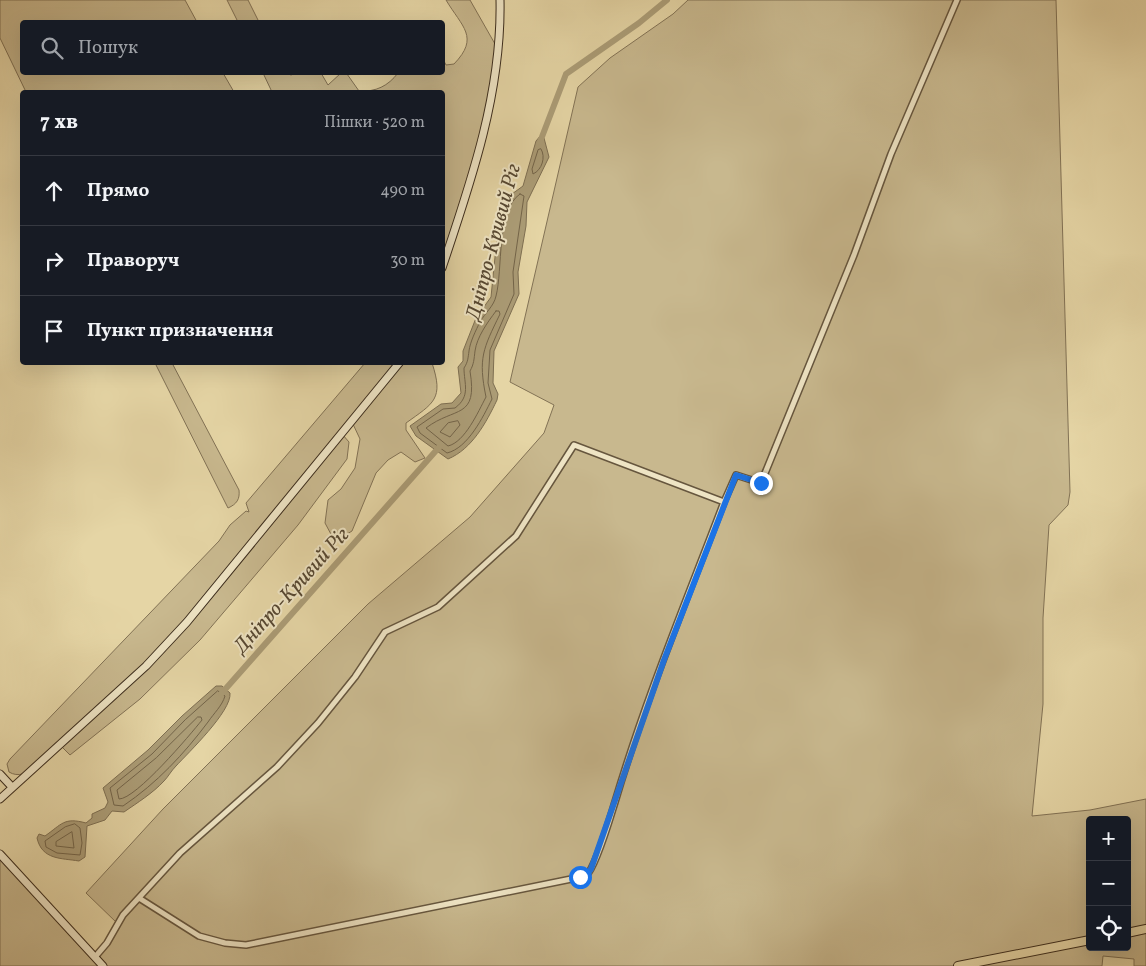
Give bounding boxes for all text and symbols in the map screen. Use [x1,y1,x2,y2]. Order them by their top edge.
search box [20,20,445,75]
icon: search [38,34,66,62]
text: Пошук [78,35,138,61]
text: 7 хв [40,108,78,137]
text: Пішки · 520 m [324,112,425,134]
water label: Дніпро-Кривий Ріг [459,160,529,326]
icon: ahead [40,177,68,205]
text: Прямо [87,178,149,204]
text: 490 m [380,180,425,202]
icon: right [40,247,68,275]
text: Праворуч [87,248,179,274]
text: 30 m [390,250,425,272]
icon: arrive [40,317,68,345]
text: Пункт призначення [87,318,273,344]
route end [750,472,773,495]
water label: Дніпро-Кривий Ріг [226,521,357,662]
map controls [1086,816,1131,951]
button: + [1086,816,1131,861]
button: − [1086,861,1131,906]
route start [569,866,592,889]
button: locate [1086,906,1131,951]

